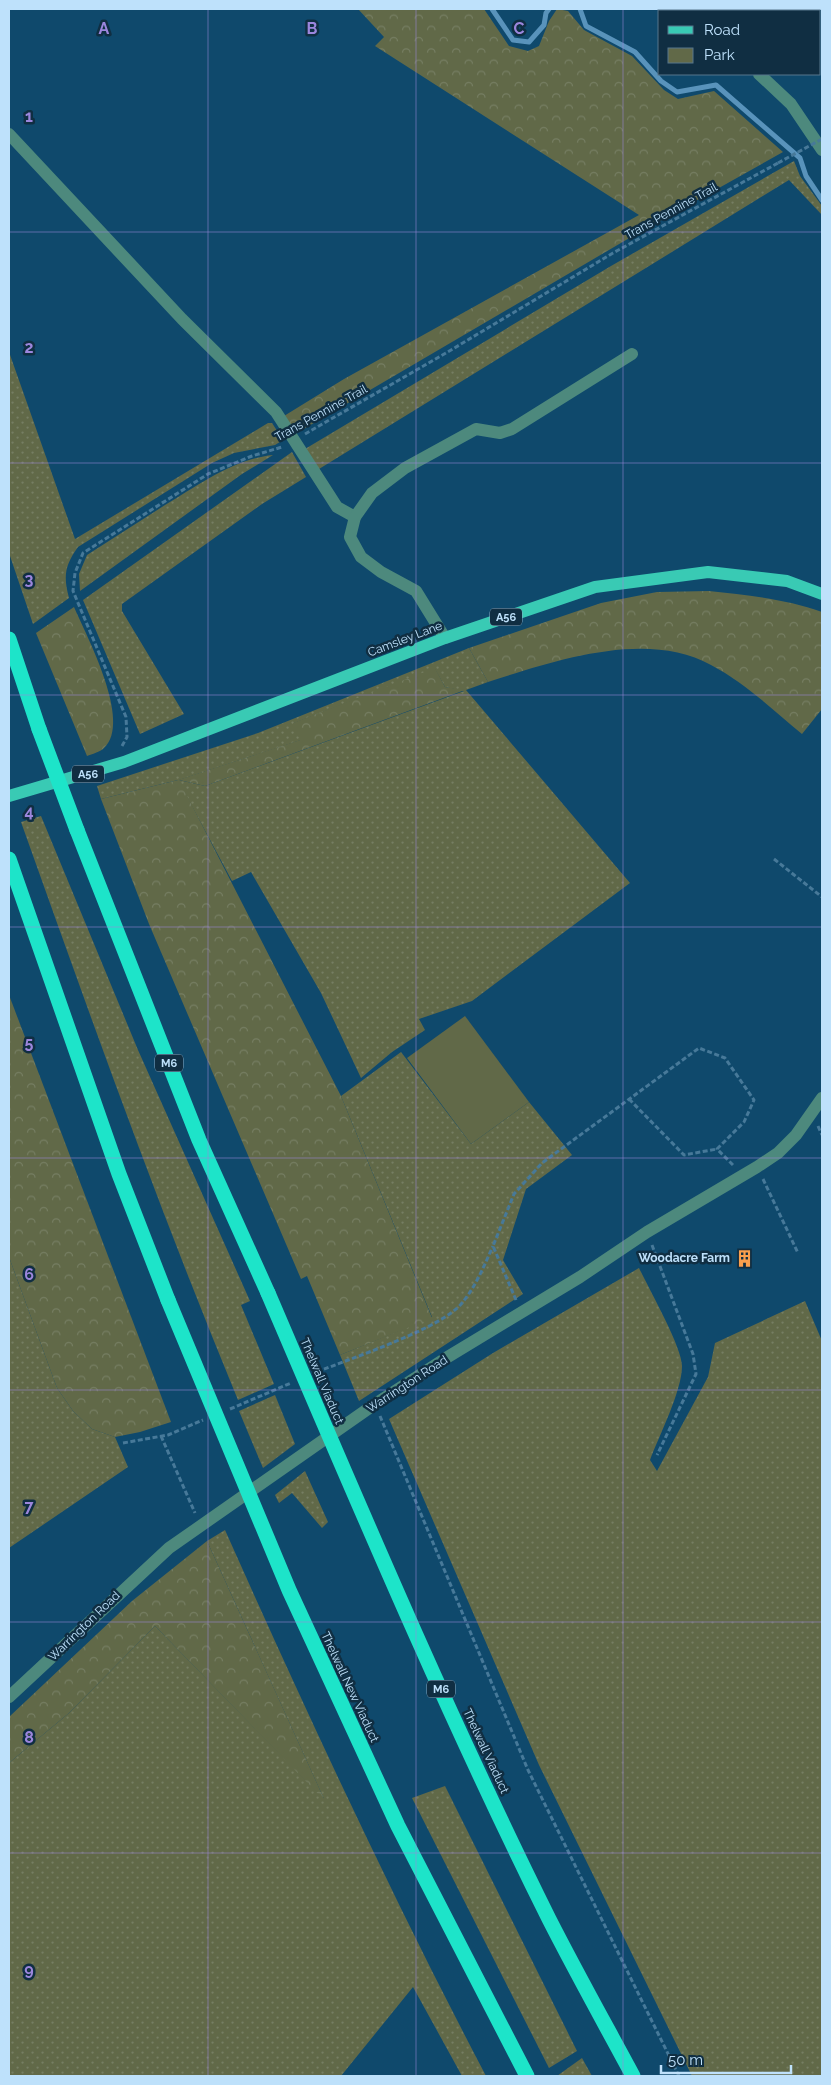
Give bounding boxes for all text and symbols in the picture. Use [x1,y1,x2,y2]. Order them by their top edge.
legend [658,10,821,75]
text: A [99,19,110,38]
text: B [307,19,318,38]
text: C [514,19,525,38]
text: Road [704,21,740,39]
text: Park [704,46,735,64]
text: 1 [25,107,33,126]
street label: Trans Pennine Trail [622,179,720,242]
text: 2 [24,338,34,357]
street label: Trans Pennine Trail [272,381,370,444]
text: 3 [25,570,34,589]
road number: A56 [490,608,522,626]
street label: Camsley Lane [366,618,444,660]
road number: A56 [72,766,104,782]
text: 4 [24,802,34,821]
text: 5 [25,1033,34,1052]
road number: M6 [155,1054,183,1072]
building icon: Woodacre Farm [734,1248,754,1268]
place label: Woodacre Farm [639,1251,730,1265]
text: 6 [24,1265,34,1284]
street label: Thelwall Viaduct [298,1336,346,1426]
street label: Warrington Road [364,1353,450,1415]
text: 7 [25,1497,34,1516]
street label: Warrington Road [45,1588,123,1664]
street label: Thelwall New Viaduct [318,1629,382,1745]
road number: M6 [427,1680,455,1698]
street label: Thelwall Viaduct [460,1706,512,1796]
text: 8 [24,1728,34,1747]
text: 9 [24,1960,34,1979]
scale bar [661,2042,791,2074]
text: 50 m [668,2051,703,2069]

